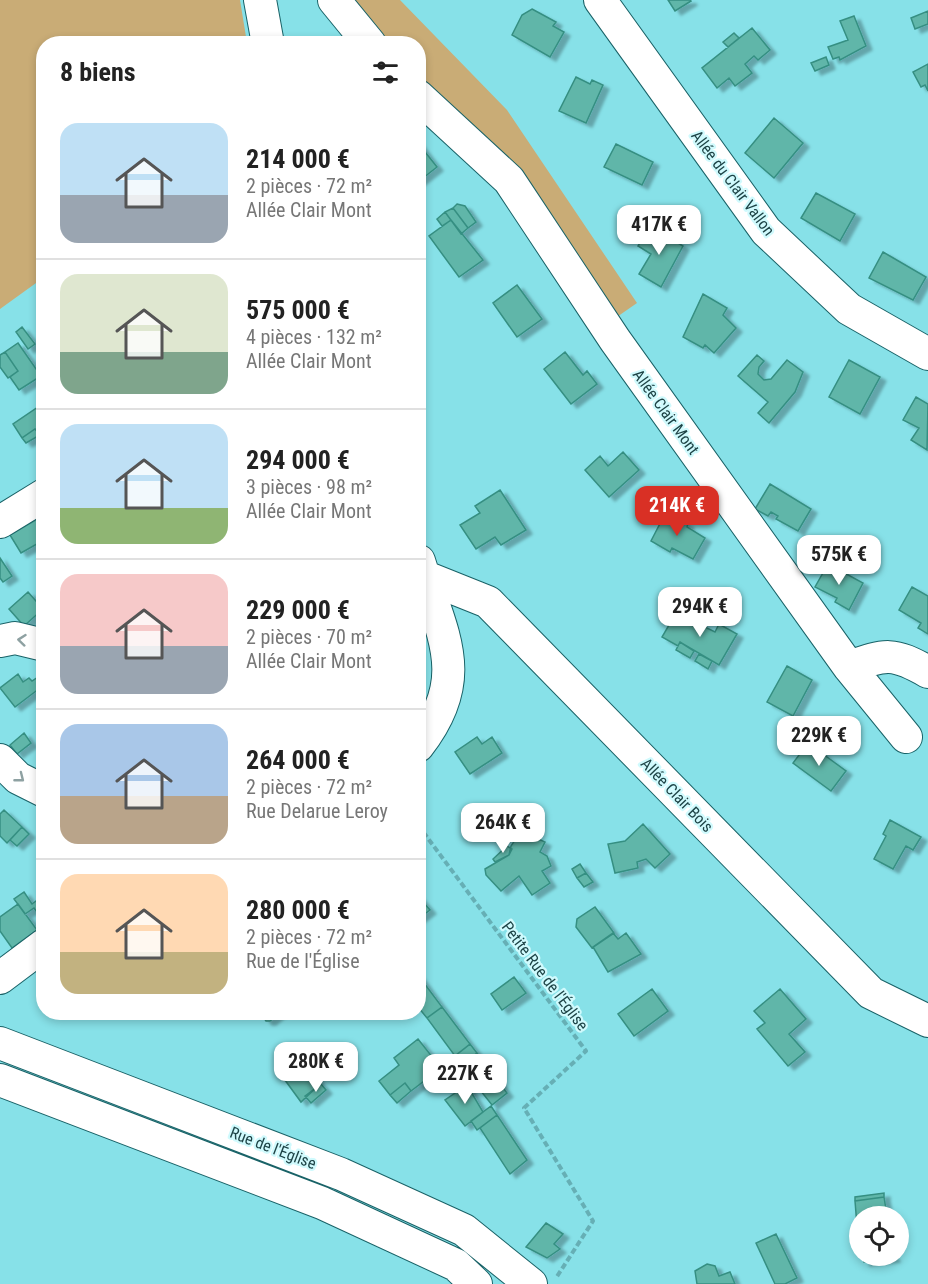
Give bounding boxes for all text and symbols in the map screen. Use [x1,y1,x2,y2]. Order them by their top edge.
icon: filters [369,56,402,89]
text: 8 biens [60,57,136,87]
street label: Allée du Clair Vallon [687,127,779,239]
text: 214 000 € [246,144,350,174]
icon: home [108,147,180,219]
text: 2 pièces · 72 m² [246,174,372,198]
text: Allée Clair Mont [246,198,372,222]
pin: 417K € [610,205,708,256]
text: 417K € [631,212,687,236]
text: 575 000 € [246,295,350,325]
icon: home [108,298,180,370]
text: 4 pièces · 132 m² [246,325,382,349]
text: Allée Clair Mont [246,349,372,373]
street label: Allée Clair Mont [629,366,703,458]
text: 294 000 € [246,445,350,475]
icon: home [108,448,180,520]
text: 3 pièces · 98 m² [246,475,372,499]
pin: 214K € [628,486,726,537]
text: 214K € [649,493,705,517]
text: Allée Clair Mont [246,499,372,523]
pin: 575K € [790,535,888,586]
text: 575K € [811,542,867,566]
pin: 294K € [651,587,749,638]
text: 294K € [672,594,728,618]
text: 229 000 € [246,595,350,625]
icon: home [108,598,180,670]
text: 2 pièces · 70 m² [246,625,372,649]
one-way arrow [17,634,27,647]
text: Allée Clair Mont [246,649,372,673]
pin: 229K € [770,716,868,767]
text: 229K € [791,723,847,747]
text: 264 000 € [246,745,350,775]
icon: home [108,748,180,820]
street label: Allée Clair Bois [637,754,717,836]
one-way arrow [13,771,24,782]
text: 2 pièces · 72 m² [246,775,372,799]
text: Rue Delarue Leroy [246,799,388,823]
pin: 264K € [454,803,552,854]
text: 264K € [475,810,531,834]
text: 280 000 € [246,895,350,925]
icon: home [108,898,180,970]
street label: Petite Rue de l'Église [498,918,592,1034]
text: 2 pièces · 72 m² [246,925,372,949]
text: Rue de l'Église [246,949,360,973]
pin: 280K € [267,1042,365,1093]
text: 280K € [288,1049,344,1073]
pin: 227K € [416,1054,514,1105]
text: 227K € [437,1061,493,1085]
street label: Rue de l'Église [227,1123,319,1173]
map controls [849,1206,909,1266]
button: locate [849,1206,909,1266]

